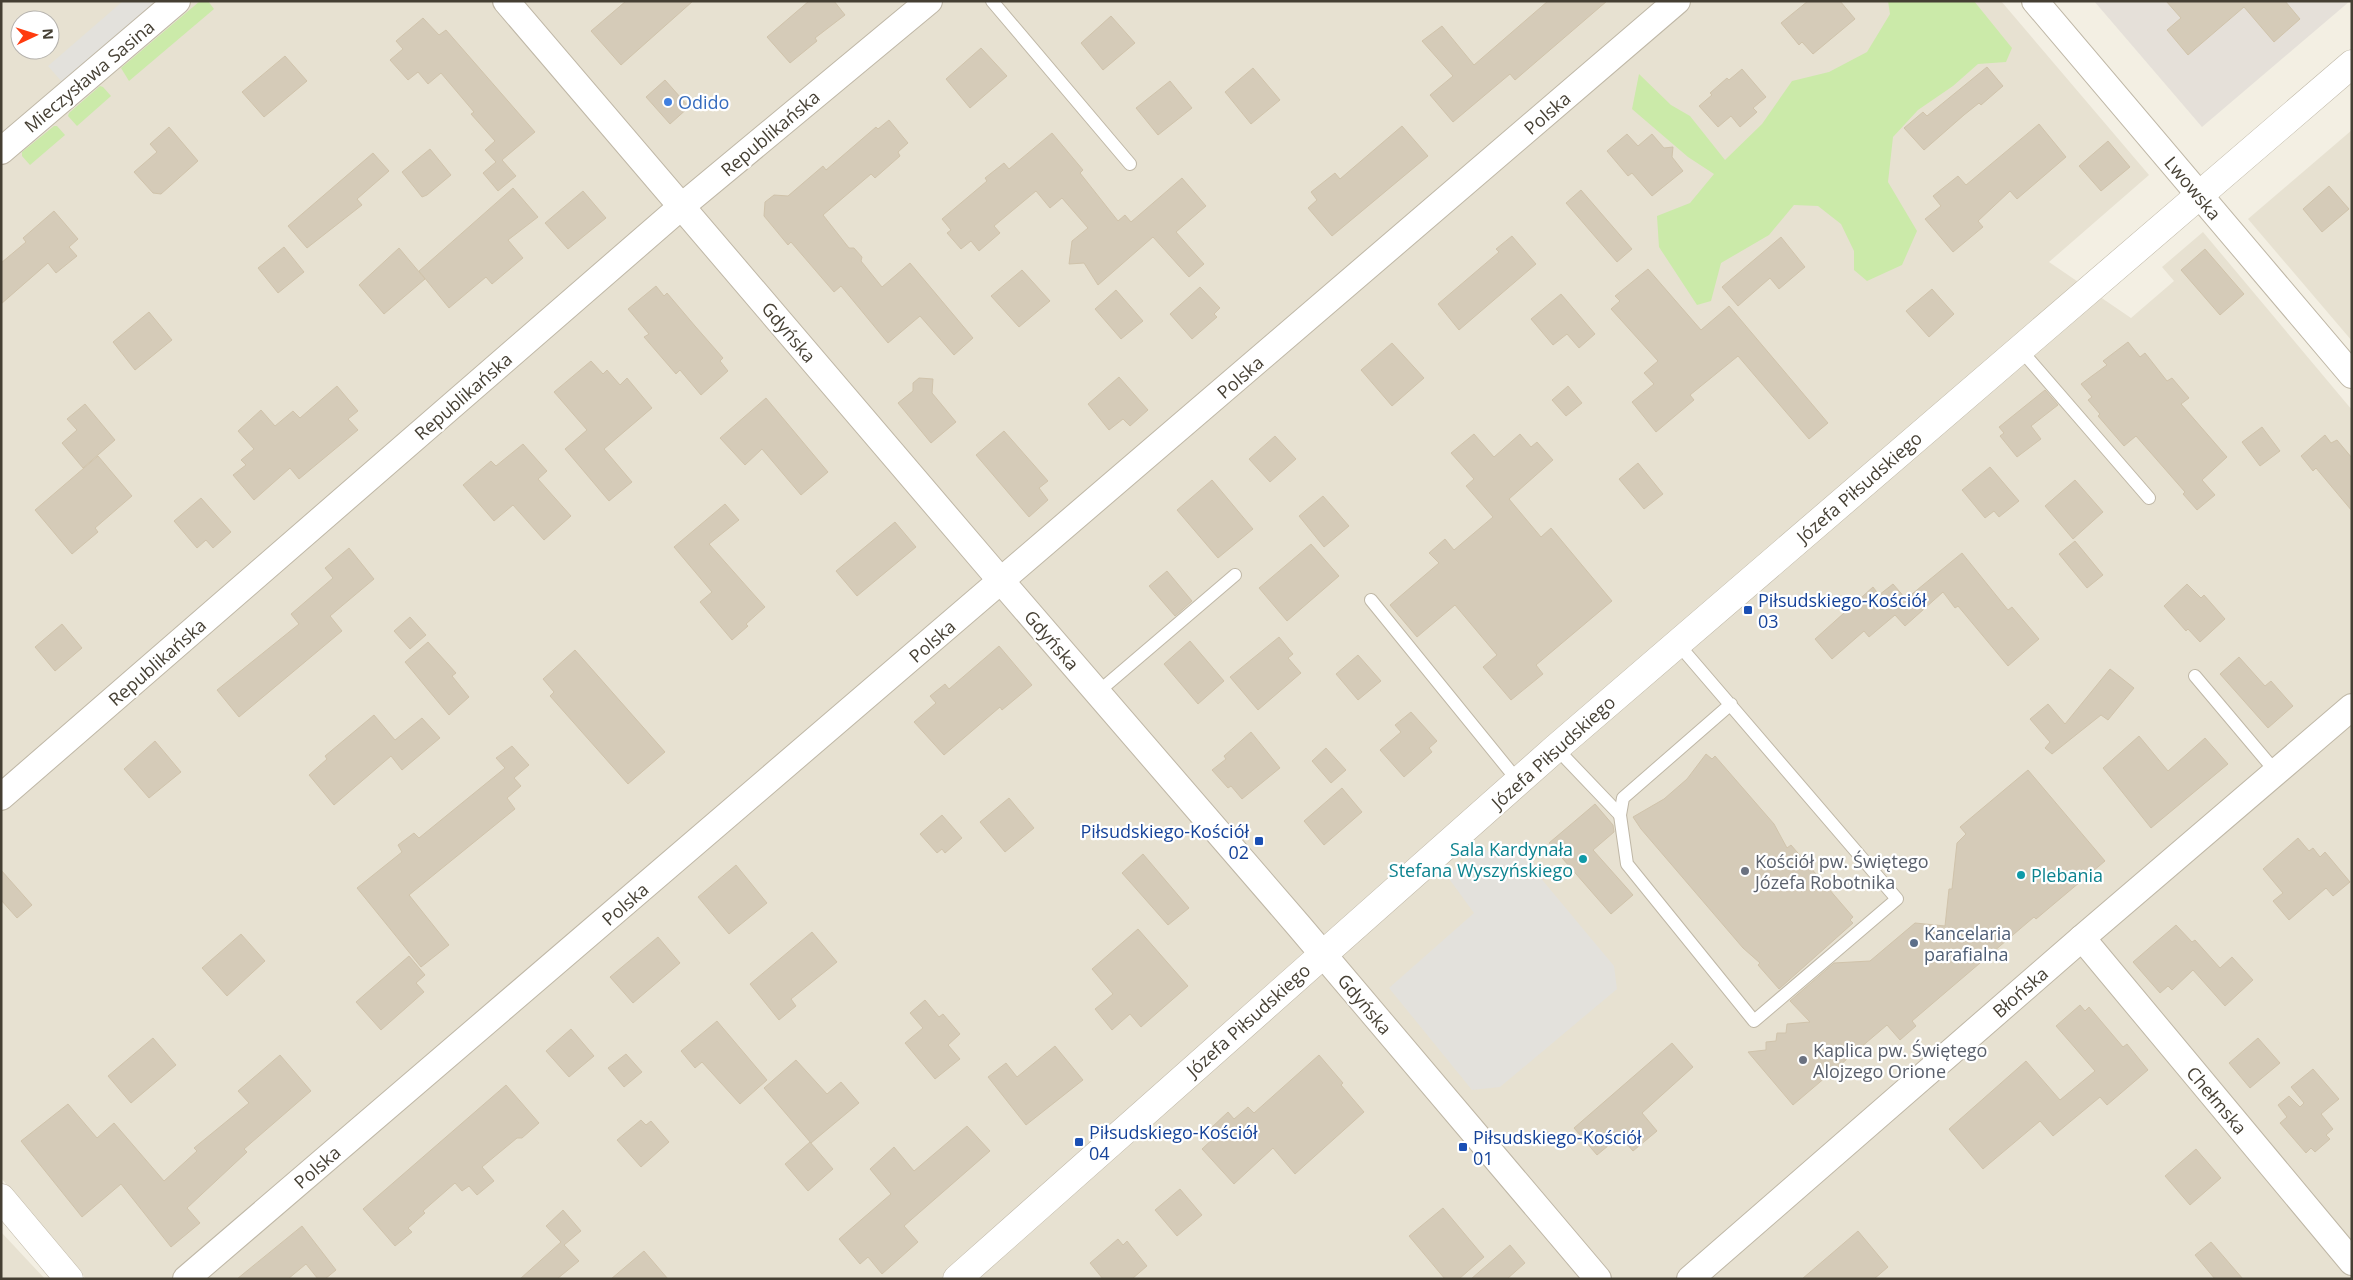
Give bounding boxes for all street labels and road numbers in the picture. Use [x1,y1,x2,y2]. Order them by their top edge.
street label: Mieczysława Sasina [19,15,159,137]
street label: Republikańska [716,85,824,181]
street label: Polska [1519,86,1575,140]
street label: Lwowska [2159,151,2227,225]
street label: Gdyńska [757,297,821,367]
street label: Republikańska [409,347,517,445]
street label: Polska [1212,350,1268,404]
street label: Józefa Piłsudskiego [1790,426,1927,549]
street label: Gdyńska [1019,605,1085,675]
street label: Republikańska [103,613,211,711]
street label: Polska [904,614,960,668]
street label: Józefa Piłsudskiego [1484,690,1620,815]
street label: Polska [597,877,653,931]
street label: Józefa Piłsudskiego [1179,958,1315,1083]
street label: Błońska [1987,961,2053,1023]
street label: Gdyńska [1333,969,1397,1039]
street label: Chełmska [2182,1061,2252,1139]
street label: Polska [289,1140,345,1194]

